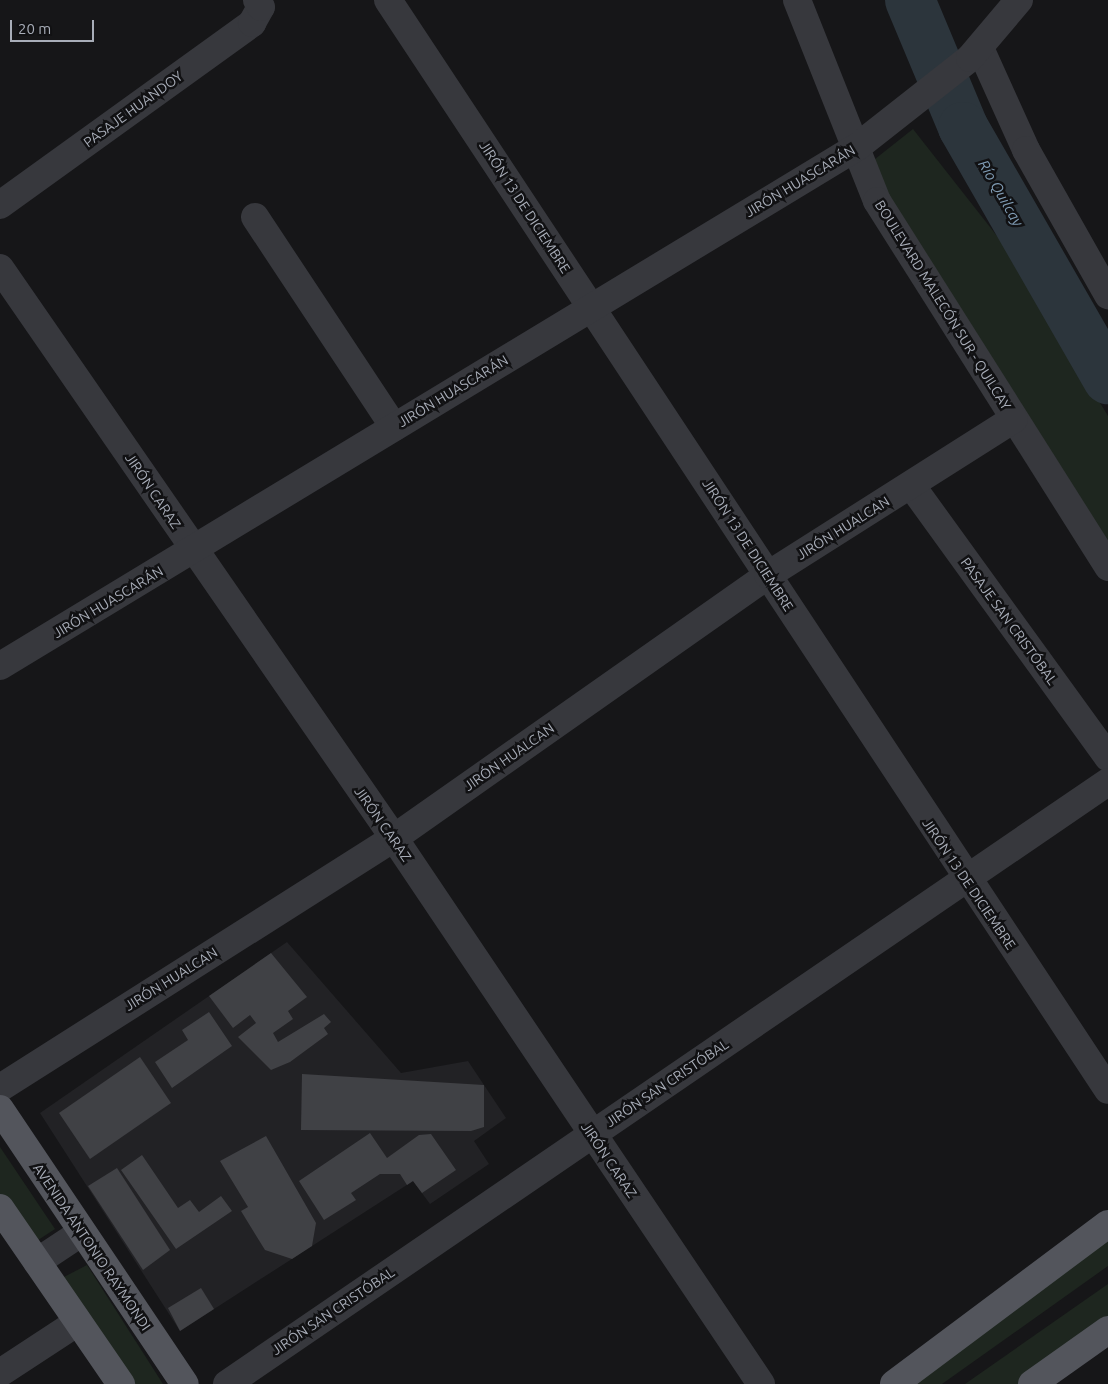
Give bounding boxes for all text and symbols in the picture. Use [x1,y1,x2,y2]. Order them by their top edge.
scale bar [12,10,96,42]
text: 20 m [18,20,51,37]
street label: PASAJE HUANDOY [80,67,186,151]
street label: JIRÓN 13 DE DICIEMBRE [476,138,574,276]
street label: JIRÓN HUASCARÁN [742,142,858,220]
water label: Río Quilcay [975,156,1027,230]
street label: BOULEVARD MALECÓN SUR - QUILCAY [871,197,1015,413]
street label: JIRÓN HUASCARÁN [395,352,511,430]
street label: JIRÓN CARAZ [122,450,184,532]
street label: JIRÓN 13 DE DICIEMBRE [699,476,797,614]
street label: JIRÓN HUALCAN [793,493,893,563]
street label: PASAJE SAN CRISTÓBAL [957,554,1061,688]
street label: JIRÓN HUASCARÁN [50,563,166,641]
street label: JIRÓN HUALCAN [461,720,557,794]
street label: JIRÓN CARAZ [351,783,415,865]
street label: JIRÓN 13 DE DICIEMBRE [919,815,1019,953]
street label: JIRÓN HUALCAN [121,944,221,1014]
street label: JIRÓN SAN CRISTÓBAL [602,1036,732,1130]
street label: JIRÓN CARAZ [578,1119,640,1201]
street label: AVENIDA ANTONIO RAYMONDI [30,1160,154,1334]
street label: JIRÓN SAN CRISTÓBAL [268,1264,398,1358]

